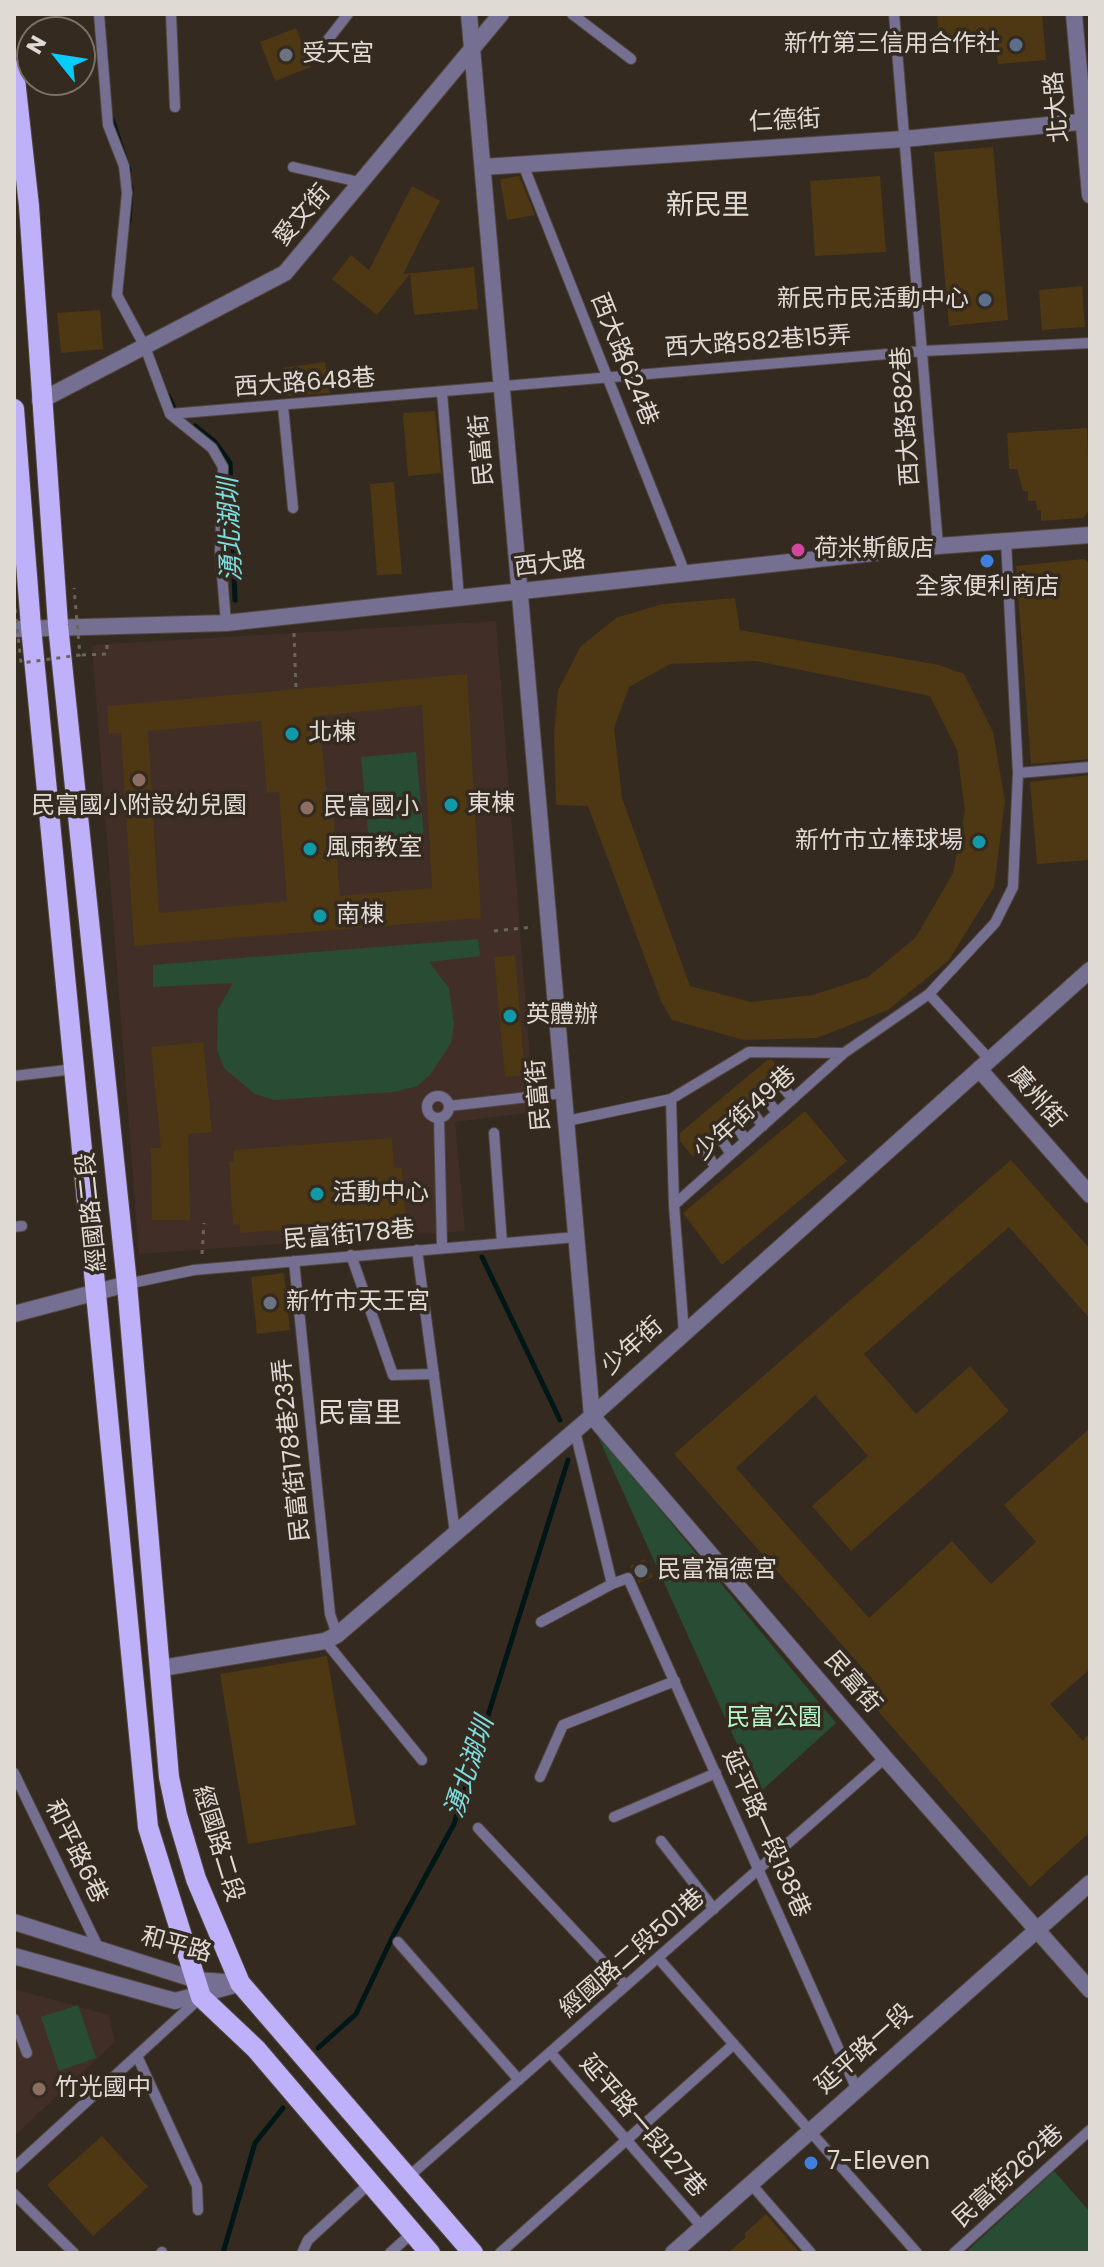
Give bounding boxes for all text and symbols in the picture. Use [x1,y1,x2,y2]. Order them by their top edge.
north arrow [16,16,96,96]
text: N [19,30,54,60]
place label: 新竹第三信用合作社 [784,31,1000,59]
marker: 新竹第三信用合作社 [1007,36,1025,54]
place label: 受天宮 [302,41,374,69]
marker: 受天宮 [277,46,295,64]
street label: 北大路 [1041,70,1075,144]
street label: 仁德街 [748,106,822,138]
street label: 愛文街 [269,179,337,253]
district label: 新民里 [666,190,750,224]
place label: 新民市民活動中心 [777,286,969,314]
street label: 西大路624巷 [583,290,663,430]
marker: 新民市民活動中心 [976,291,994,309]
street label: 西大路582巷15弄 [664,322,852,364]
street label: 西大路582巷 [888,345,926,487]
street label: 西大路648巷 [233,365,377,403]
street label: 民富街 [466,413,500,487]
water label: 湧北湖圳 [215,477,249,583]
place label: 荷米斯飯店 [814,536,934,564]
marker: 荷米斯飯店 [789,541,807,559]
street label: 西大路 [513,546,587,584]
marker: 全家便利商店 [978,552,996,570]
place label: 全家便利商店 [915,574,1059,602]
place label: 北棟 [308,720,356,748]
marker: 北棟 [283,725,301,743]
marker: 民富國小附設幼兒園 [130,771,148,789]
place label: 東棟 [467,791,515,819]
place label: 民富國小附設幼兒園 [31,793,247,821]
place label: 民富國小 [323,794,419,822]
marker: 東棟 [442,796,460,814]
marker: 民富國小 [298,799,316,817]
place label: 新竹市立棒球場 [795,828,963,856]
marker: 新竹市立棒球場 [970,833,988,851]
place label: 風雨教室 [326,835,422,863]
marker: 風雨教室 [301,840,319,858]
place label: 南棟 [336,902,384,930]
marker: 南棟 [311,907,329,925]
place label: 英體辦 [526,1002,598,1030]
marker: 英體辦 [501,1007,519,1025]
street label: 民富街 [523,1058,557,1132]
street label: 少年街49巷 [689,1061,803,1167]
street label: 廣州街 [1002,1061,1070,1135]
street label: 經國路二段 [72,1151,114,1273]
place label: 活動中心 [333,1180,429,1208]
marker: 活動中心 [308,1185,326,1203]
street label: 民富街178巷 [282,1216,416,1256]
place label: 新竹市天王宮 [286,1289,430,1317]
marker: 新竹市天王宮 [261,1294,279,1312]
street label: 少年街 [597,1312,669,1382]
street label: 民富街178巷23弄 [269,1357,317,1543]
district label: 民富里 [318,1398,402,1432]
place label: 民富福德宮 [657,1557,777,1585]
marker: 民富福德宮 [632,1562,650,1580]
street label: 民富街 [818,1646,886,1720]
park label: 民富公園 [726,1705,822,1733]
water label: 湧北湖圳 [440,1714,502,1822]
street label: 延平路一段138巷 [715,1745,815,1923]
street label: 經國路二段 [186,1782,248,1906]
street label: 和平路6巷 [38,1796,112,1908]
street label: 經國路二段501巷 [555,1883,711,2025]
street label: 和平路 [137,1923,215,1969]
street label: 延平路一段 [811,1999,919,2101]
street label: 延平路一段127巷 [573,2050,711,2204]
place label: 竹光國中 [55,2075,151,2103]
marker: 竹光國中 [30,2080,48,2098]
street label: 民富街262巷 [948,2120,1070,2234]
place label: 7-Eleven [827,2149,930,2177]
marker: 7-Eleven [802,2154,820,2172]

